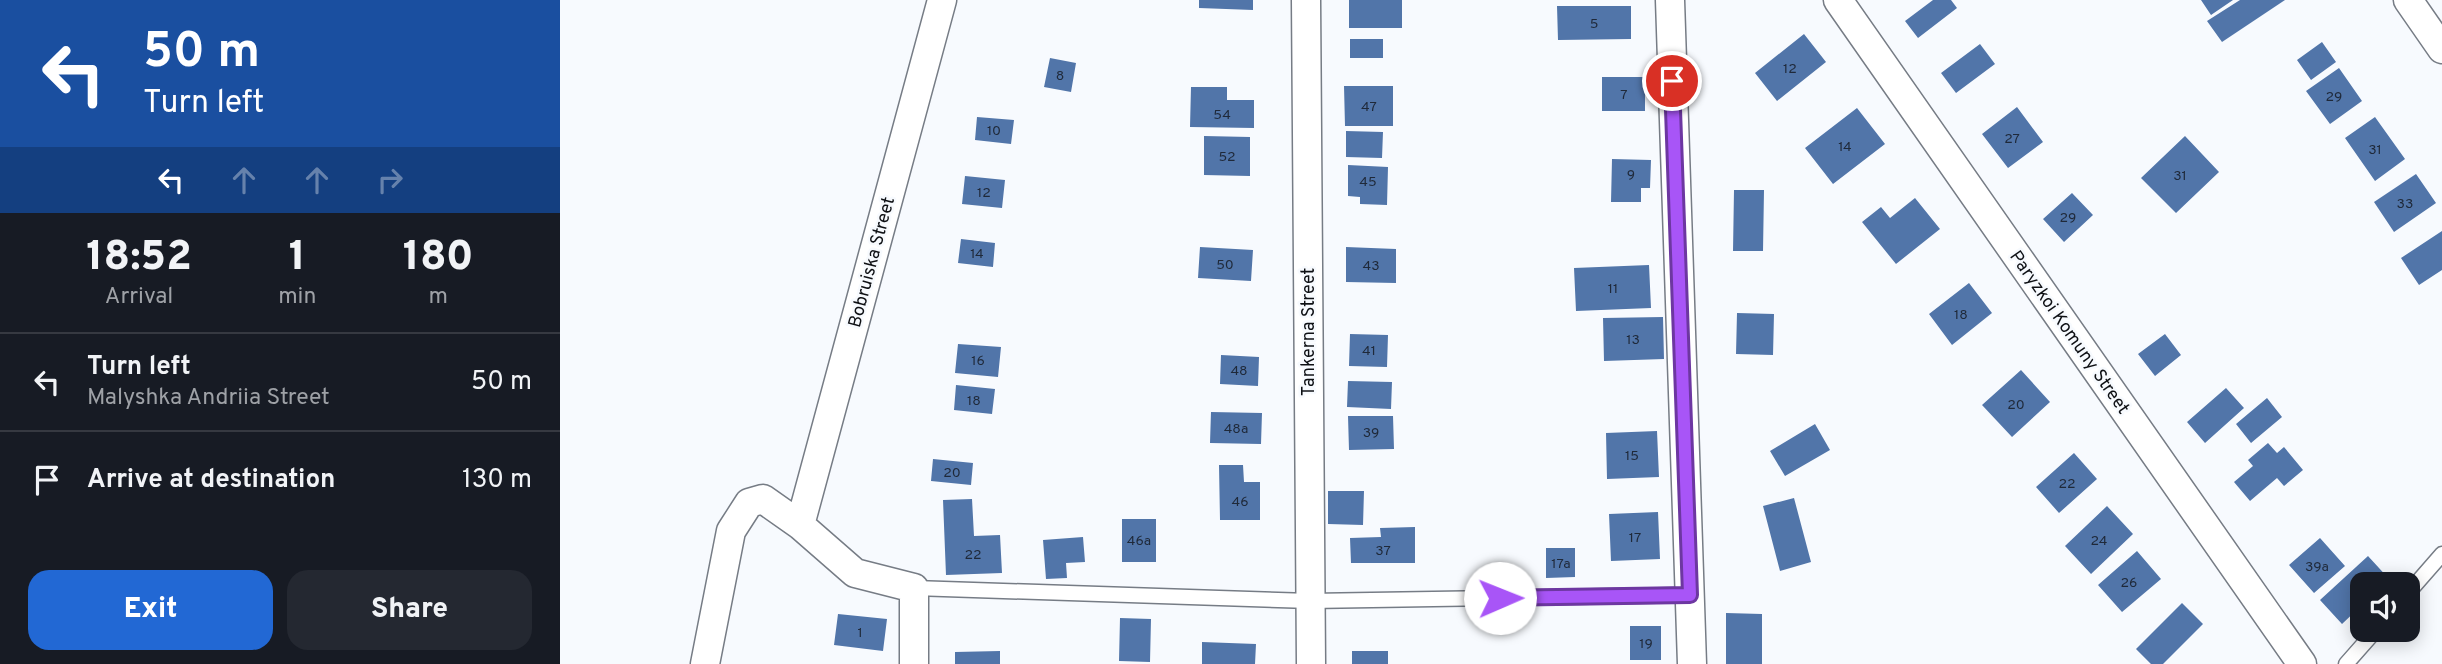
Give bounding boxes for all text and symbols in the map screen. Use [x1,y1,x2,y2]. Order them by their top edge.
house number: 5 [1590,16,1598,33]
text: 50 m [143,23,260,85]
icon: left [28,28,119,119]
pin [1642,51,1702,111]
house number: 12 [1783,61,1797,78]
icon: arrive [1653,62,1691,100]
house number: 8 [1056,68,1064,85]
text: Turn left [143,84,264,124]
house number: 7 [1620,87,1628,104]
house number: 29 [2326,89,2342,106]
house number: 47 [1361,99,1377,116]
house number: 54 [1213,107,1231,124]
house number: 10 [987,123,1001,140]
house number: 27 [2004,131,2020,148]
house number: 14 [1838,139,1852,156]
house number: 31 [2368,142,2382,159]
house number: 52 [1218,149,1236,166]
icon: left [152,161,190,199]
icon: ahead [225,161,263,199]
icon: ahead [298,161,336,199]
icon: right [371,161,409,199]
house number: 9 [1627,167,1635,184]
house number: 31 [2173,168,2187,185]
house number: 45 [1359,174,1377,191]
house number: 12 [977,185,991,202]
street label: Bobruiska Street [844,195,901,330]
house number: 33 [2397,196,2413,213]
house number: 29 [2060,210,2076,227]
text: 18:52 [86,232,192,285]
text: 1 [289,232,306,285]
text: 180 [403,232,474,285]
house number: 14 [970,246,984,263]
street label: Paryzkoi Komuny Street [2004,247,2134,419]
house number: 50 [1216,257,1234,274]
house number: 43 [1362,258,1380,275]
street label: Tankerna Street [1298,268,1321,396]
house number: 11 [1608,281,1618,298]
text: Arrival [105,283,173,312]
text: min [278,283,316,312]
text: m [428,283,448,312]
house number: 18 [1954,307,1968,324]
house number: 13 [1626,332,1640,349]
house number: 41 [1362,343,1376,360]
text: Turn left [87,351,191,384]
house number: 16 [971,353,985,370]
icon: left [28,363,66,401]
house number: 48 [1230,363,1248,380]
text: 50 m [471,366,532,399]
text: Malyshka Andriia Street [87,384,330,413]
house number: 18 [967,393,981,410]
house number: 20 [2007,397,2025,414]
house number: 48а [1224,421,1248,438]
house number: 39 [1363,425,1379,442]
house number: 15 [1625,448,1639,465]
icon: arrive [28,461,66,499]
text: Arrive at destination [87,464,335,497]
text: 130 m [462,464,532,497]
house number: 20 [943,465,961,482]
house number: 22 [2058,476,2076,493]
house number: 46 [1231,494,1249,511]
house number: 17 [1629,530,1641,547]
house number: 46а [1127,533,1151,550]
house number: 24 [2090,533,2108,550]
house number: 37 [1375,543,1391,560]
house number: 22 [964,547,982,564]
house number: 17а [1551,556,1571,573]
house number: 39а [2305,559,2329,576]
position arrow [1463,561,1537,635]
button: Exit [28,570,273,650]
button: Share [287,570,532,650]
map controls [2350,572,2420,642]
button: sound [2350,572,2420,642]
house number: 26 [2121,575,2137,592]
house number: 1 [857,625,863,642]
house number: 19 [1639,636,1653,653]

